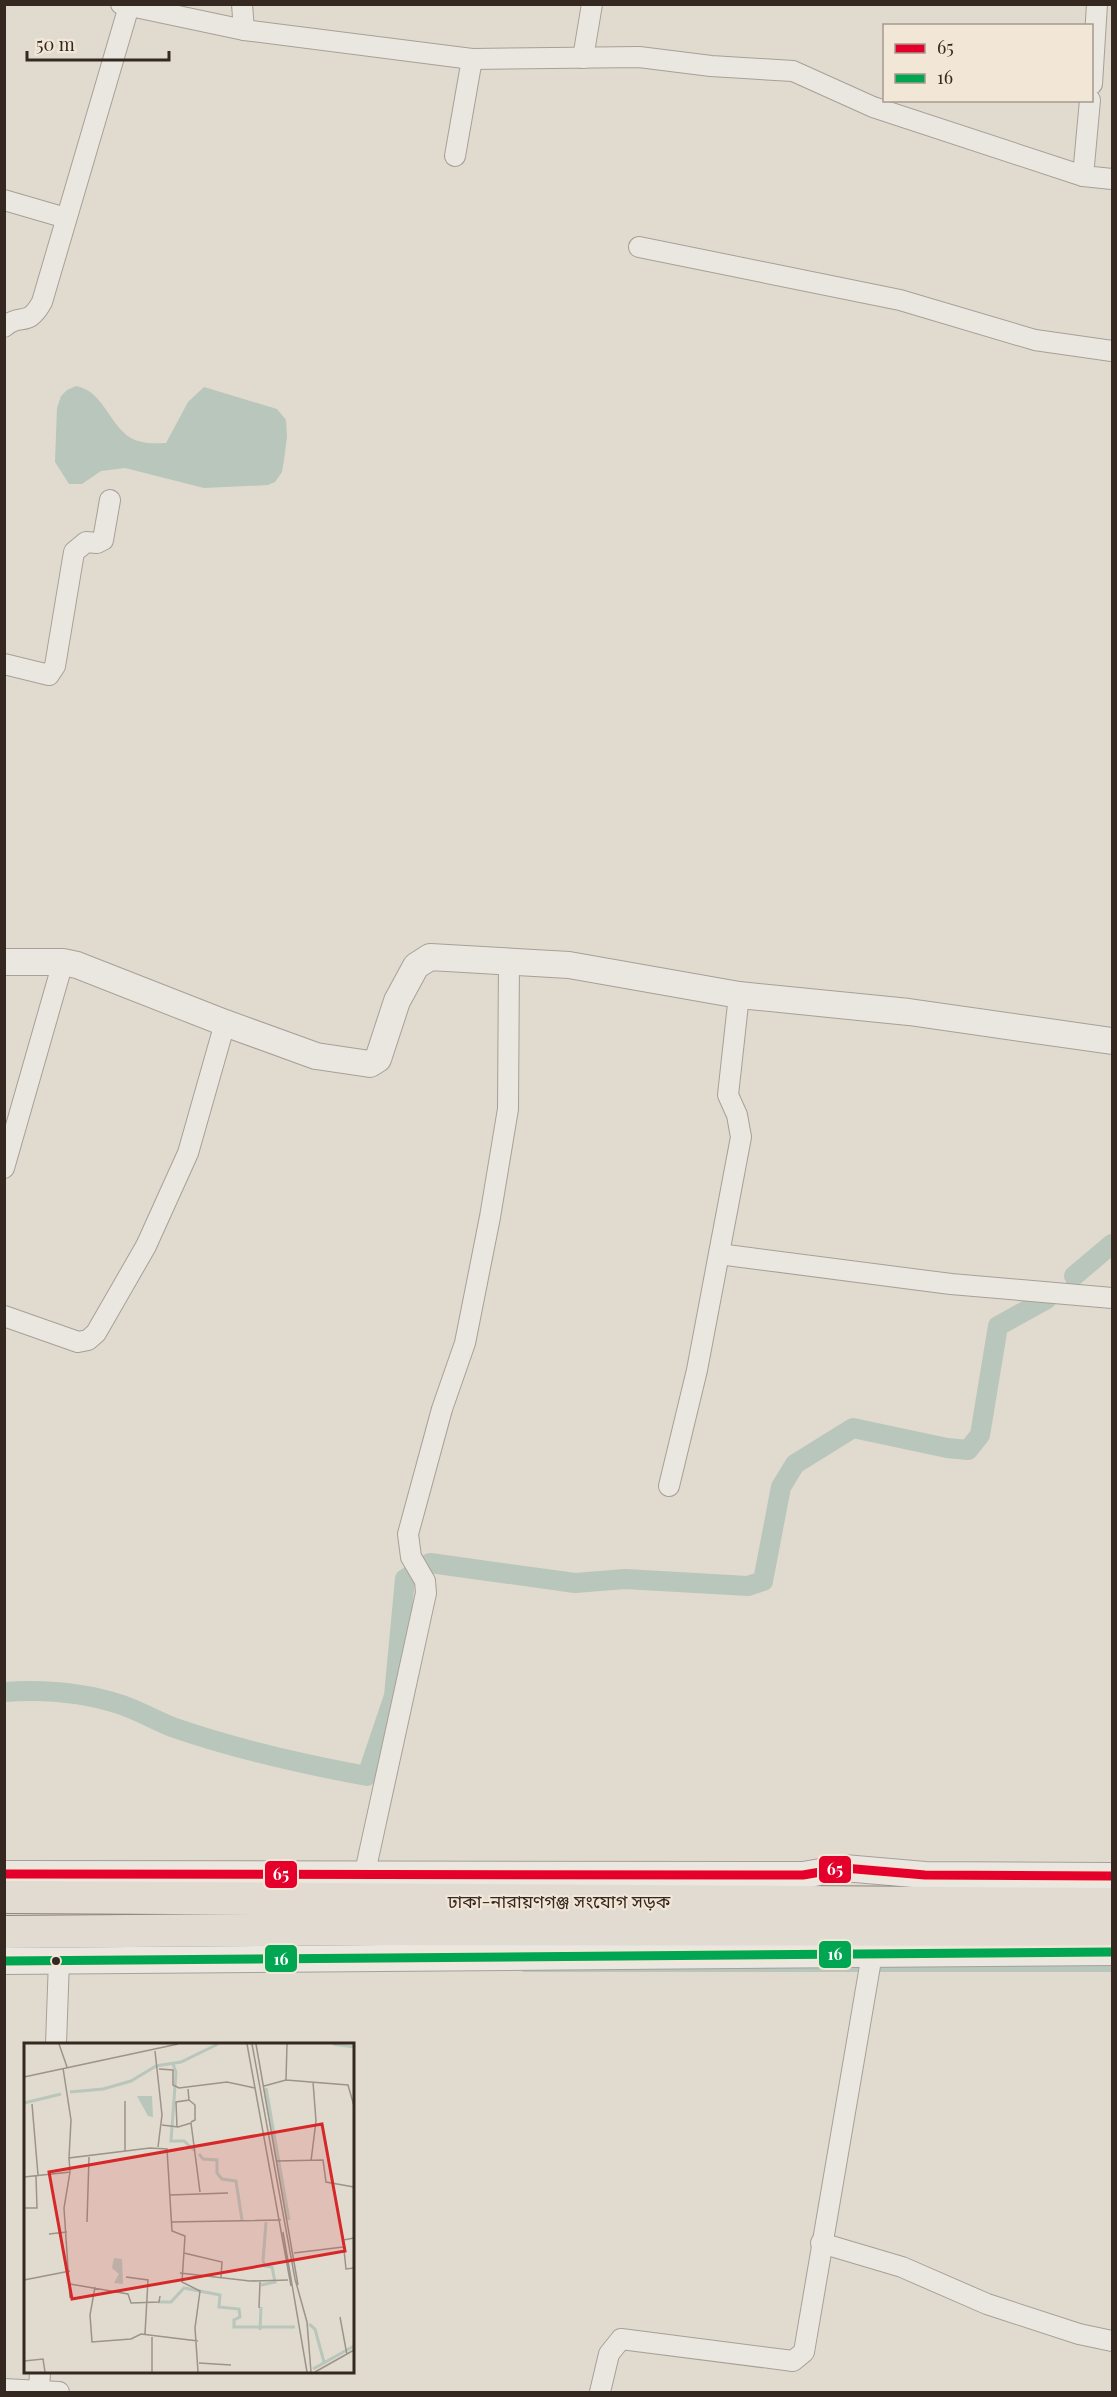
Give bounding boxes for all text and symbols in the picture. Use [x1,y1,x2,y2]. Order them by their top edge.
scale bar [27,24,170,62]
legend [883,24,1093,102]
text: 50 m [36,32,75,56]
text: 65 [937,35,954,59]
text: 16 [937,65,953,89]
line badge: 65 [818,1855,852,1884]
text: 65 [827,1858,843,1879]
line badge: 65 [264,1860,298,1889]
text: 65 [273,1863,289,1884]
street label: ঢাকা-নারায়ণগঞ্জ সংযোগ সড়ক [447,1889,671,1913]
line badge: 16 [818,1940,852,1969]
text: 16 [827,1943,843,1964]
line badge: 16 [264,1944,298,1973]
text: 16 [273,1948,289,1969]
unlabelled marker [50,1955,62,1967]
inset map [24,2043,354,2373]

